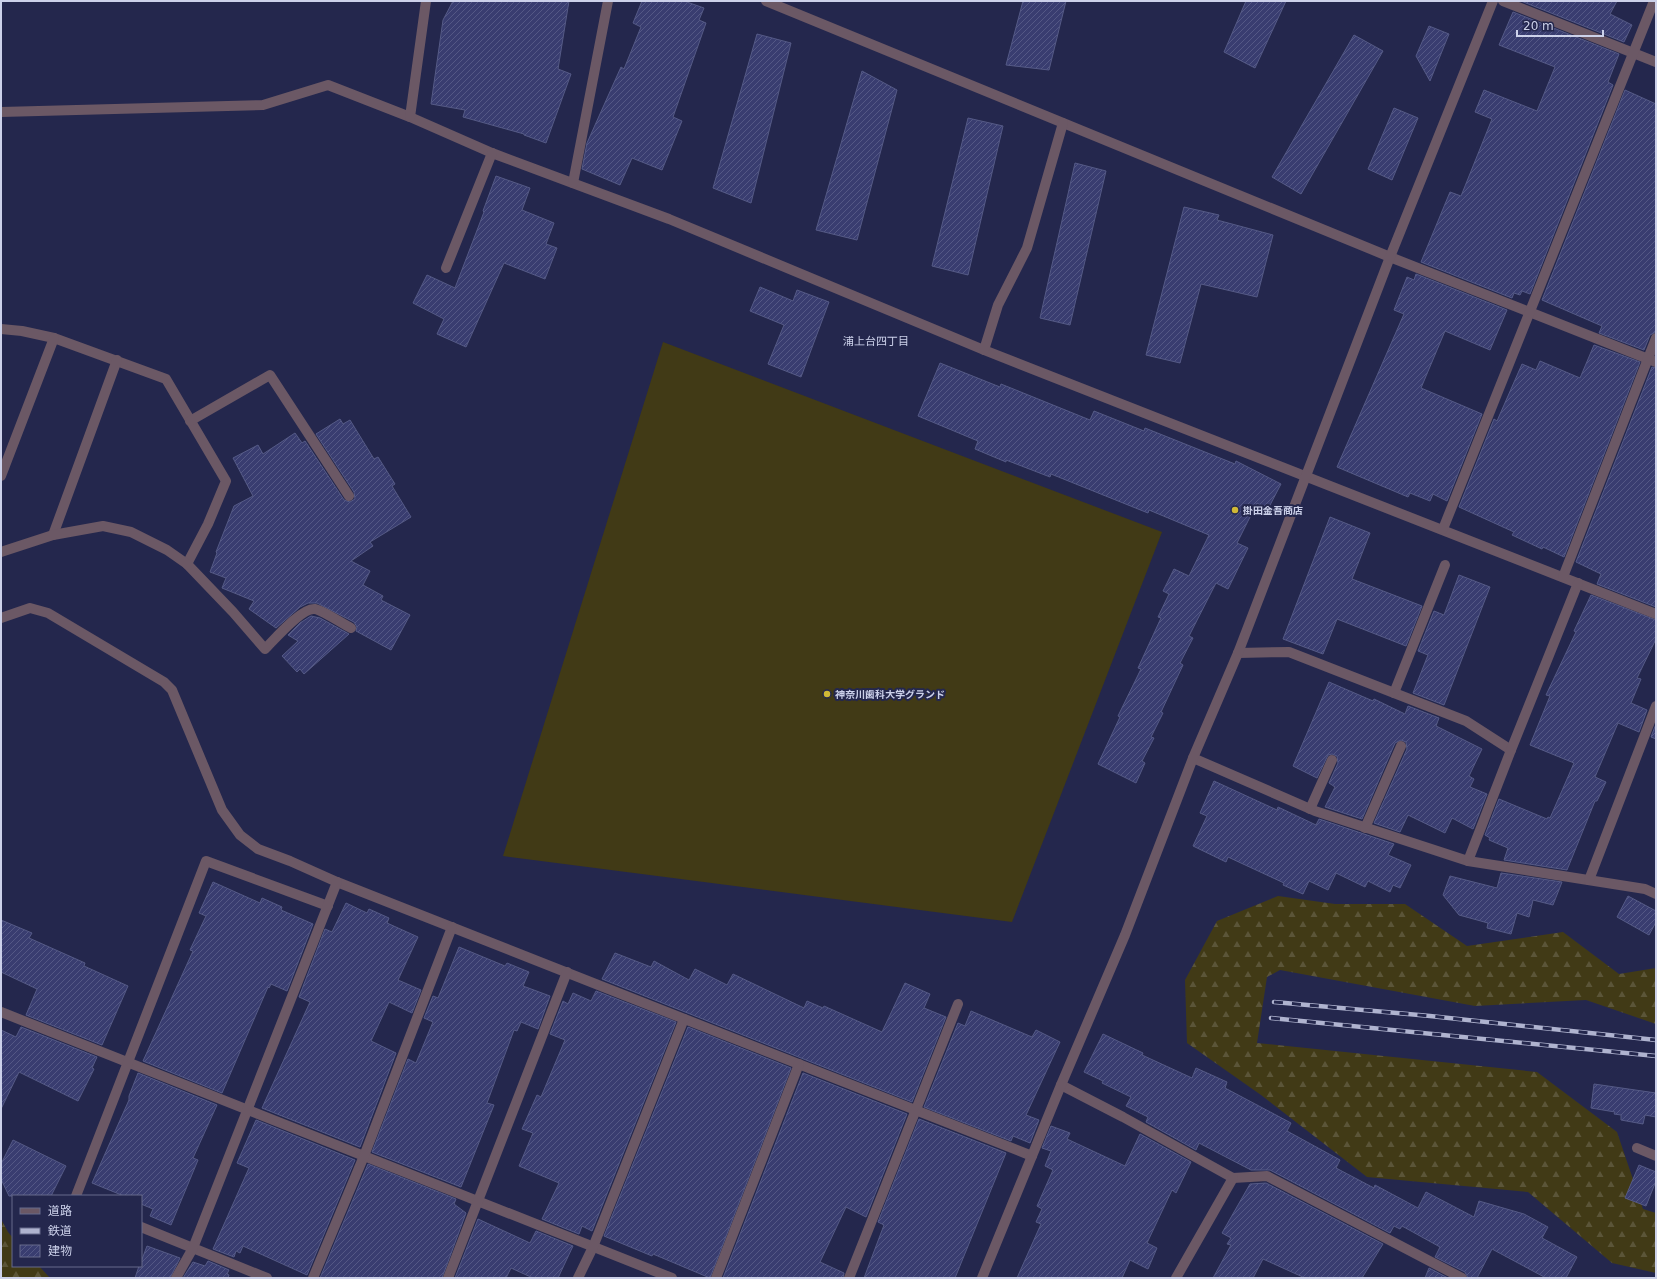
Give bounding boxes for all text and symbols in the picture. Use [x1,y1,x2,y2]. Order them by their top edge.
scale bar [1517,12,1603,38]
text: 20 m [1523,19,1554,33]
district label: 浦上台四丁目 [843,335,909,348]
marker: 掛田金吾商店 [1230,505,1240,515]
place label: 掛田金吾商店 [1242,505,1303,516]
marker: 神奈川歯科大学グランド [822,689,832,699]
place label: 神奈川歯科大学グランド [835,689,945,700]
legend [12,1195,142,1267]
text: 道路 [48,1204,72,1218]
text: 鉄道 [48,1224,72,1238]
text: 建物 [48,1244,72,1258]

